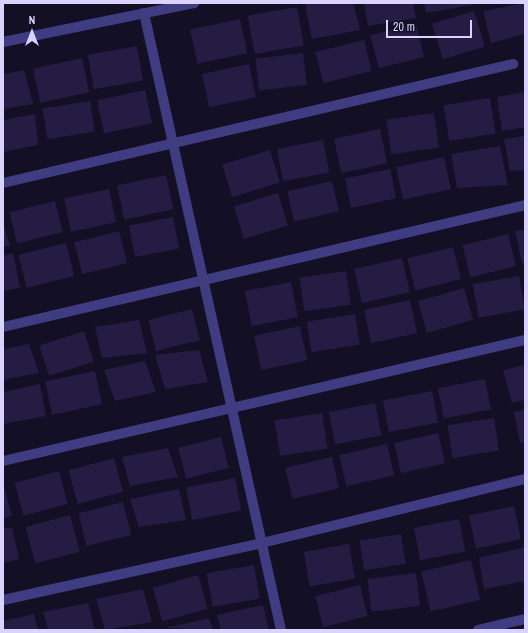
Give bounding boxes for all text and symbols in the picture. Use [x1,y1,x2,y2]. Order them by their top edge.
north arrow [12,12,52,52]
scale bar [388,12,474,38]
text: N [29,13,35,27]
text: 20 m [393,19,415,35]

